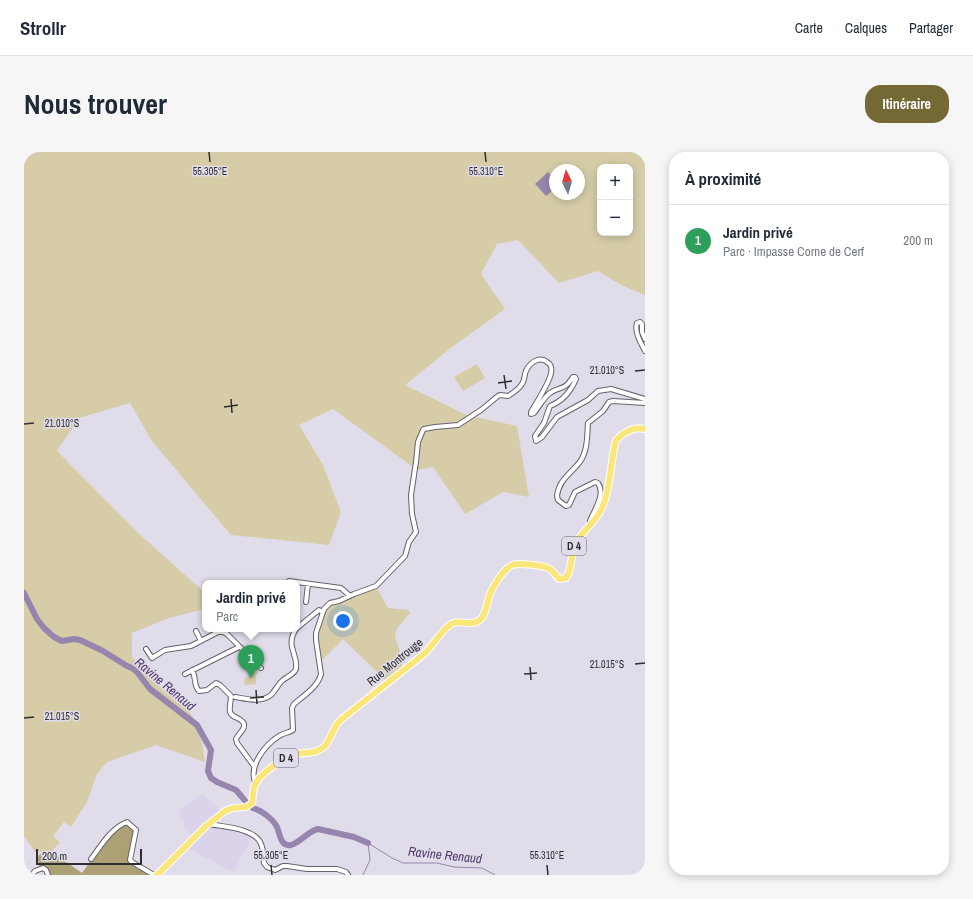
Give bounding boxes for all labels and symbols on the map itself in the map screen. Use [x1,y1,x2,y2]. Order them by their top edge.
north arrow [549,164,585,200]
text: 55.305°E [193,165,227,178]
text: 55.310°E [469,165,503,178]
text: 21.010°S [590,364,625,377]
text: 21.010°S [45,417,80,430]
road number: D 4 [562,537,586,555]
your location [333,611,353,631]
street label: Rue Montrouge [364,634,426,690]
pin: 1 [238,645,264,678]
water label: Ravine Renaud [131,654,199,714]
text: 21.015°S [590,658,625,671]
text: 21.015°S [45,710,80,723]
road number: D 4 [274,749,298,767]
water label: Ravine Renaud [407,843,483,867]
scale bar [36,847,142,866]
text: 55.305°E [254,849,288,862]
text: 55.310°E [530,849,564,862]

